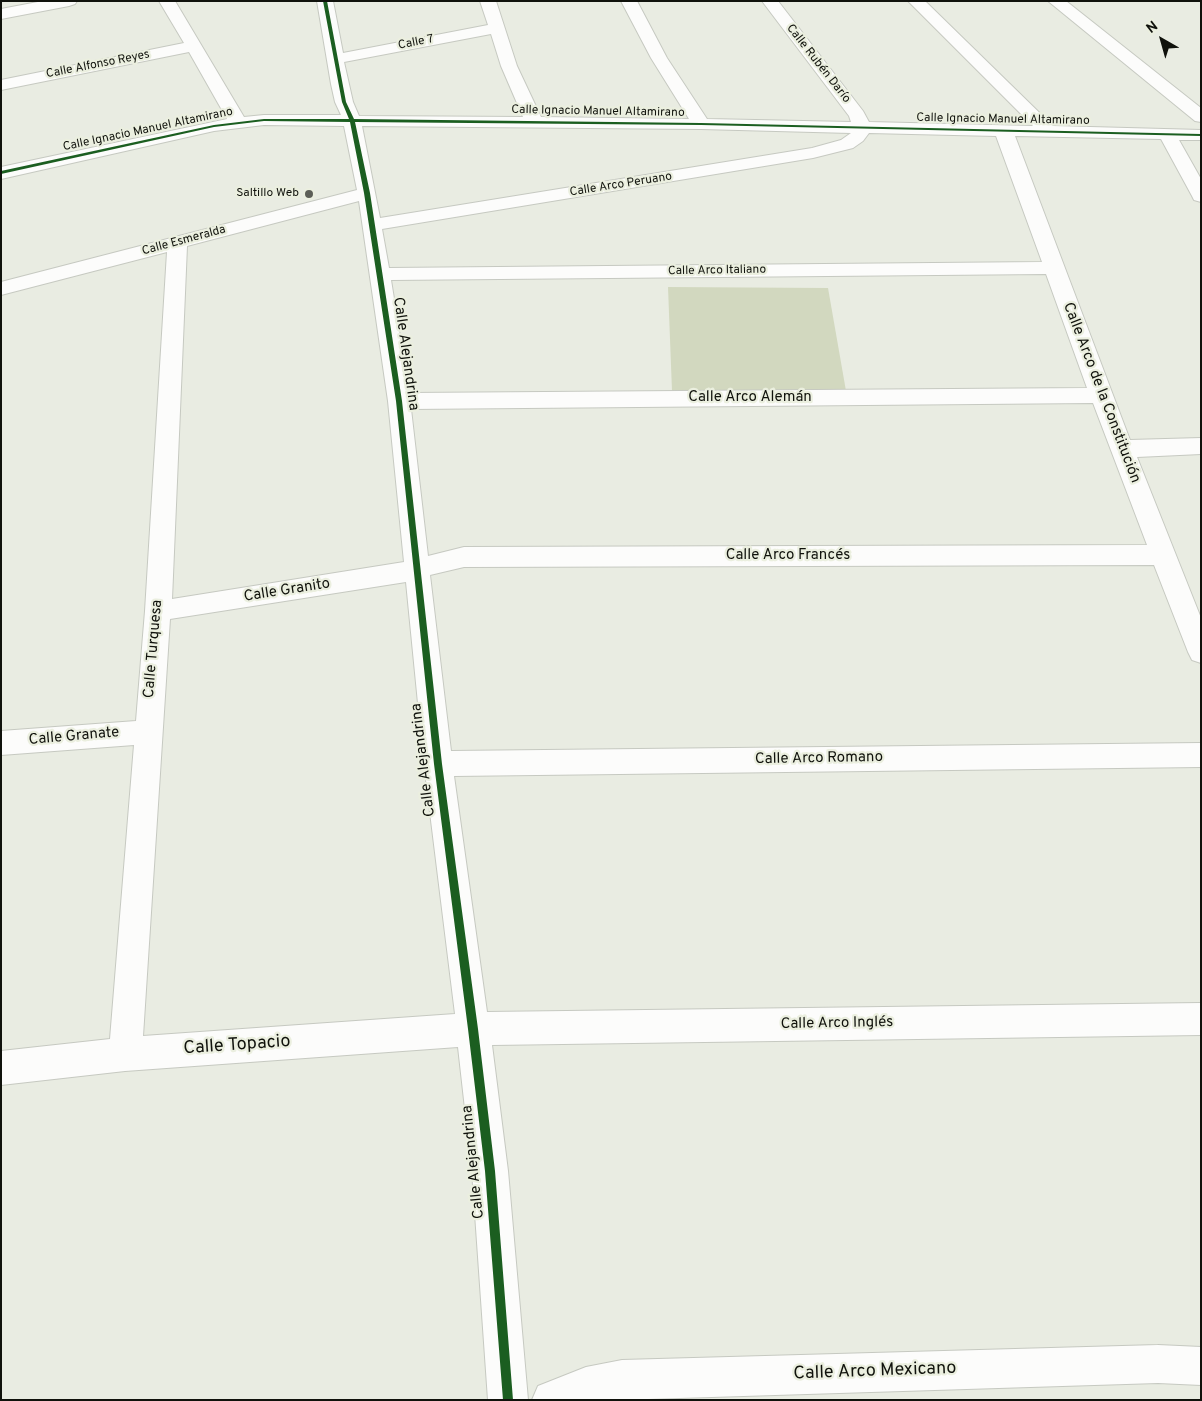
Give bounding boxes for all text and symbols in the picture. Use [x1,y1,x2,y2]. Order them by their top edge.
north arrow [1137,15,1187,65]
text: N [1143,18,1162,38]
street label: Calle Rubén Darío [783,22,853,106]
street label: Calle 7 [397,33,435,53]
street label: Calle Alfonso Reyes [45,48,151,82]
street label: Calle Ignacio Manuel Altamirano [511,103,685,121]
street label: Calle Ignacio Manuel Altamirano [62,105,234,155]
street label: Calle Ignacio Manuel Altamirano [916,111,1090,129]
street label: Calle Arco Peruano [569,170,673,200]
place label: Saltillo Web [236,187,299,201]
marker: Saltillo Web [303,188,315,200]
street label: Calle Esmeralda [141,223,227,259]
street label: Calle Arco Italiano [668,263,766,279]
street label: Calle Alejandrina [388,296,422,412]
street label: Calle Arco de la Constitución [1058,300,1144,486]
street label: Calle Arco Alemán [688,389,812,407]
street label: Calle Arco Francés [726,547,850,565]
street label: Calle Granito [243,575,331,607]
street label: Calle Turquesa [141,599,167,699]
street label: Calle Alejandrina [408,702,440,818]
street label: Calle Granate [28,724,120,750]
street label: Calle Arco Romano [755,749,883,769]
street label: Calle Arco Inglés [781,1014,893,1034]
street label: Calle Topacio [183,1031,291,1061]
street label: Calle Alejandrina [459,1104,489,1220]
street label: Calle Arco Mexicano [793,1358,957,1386]

